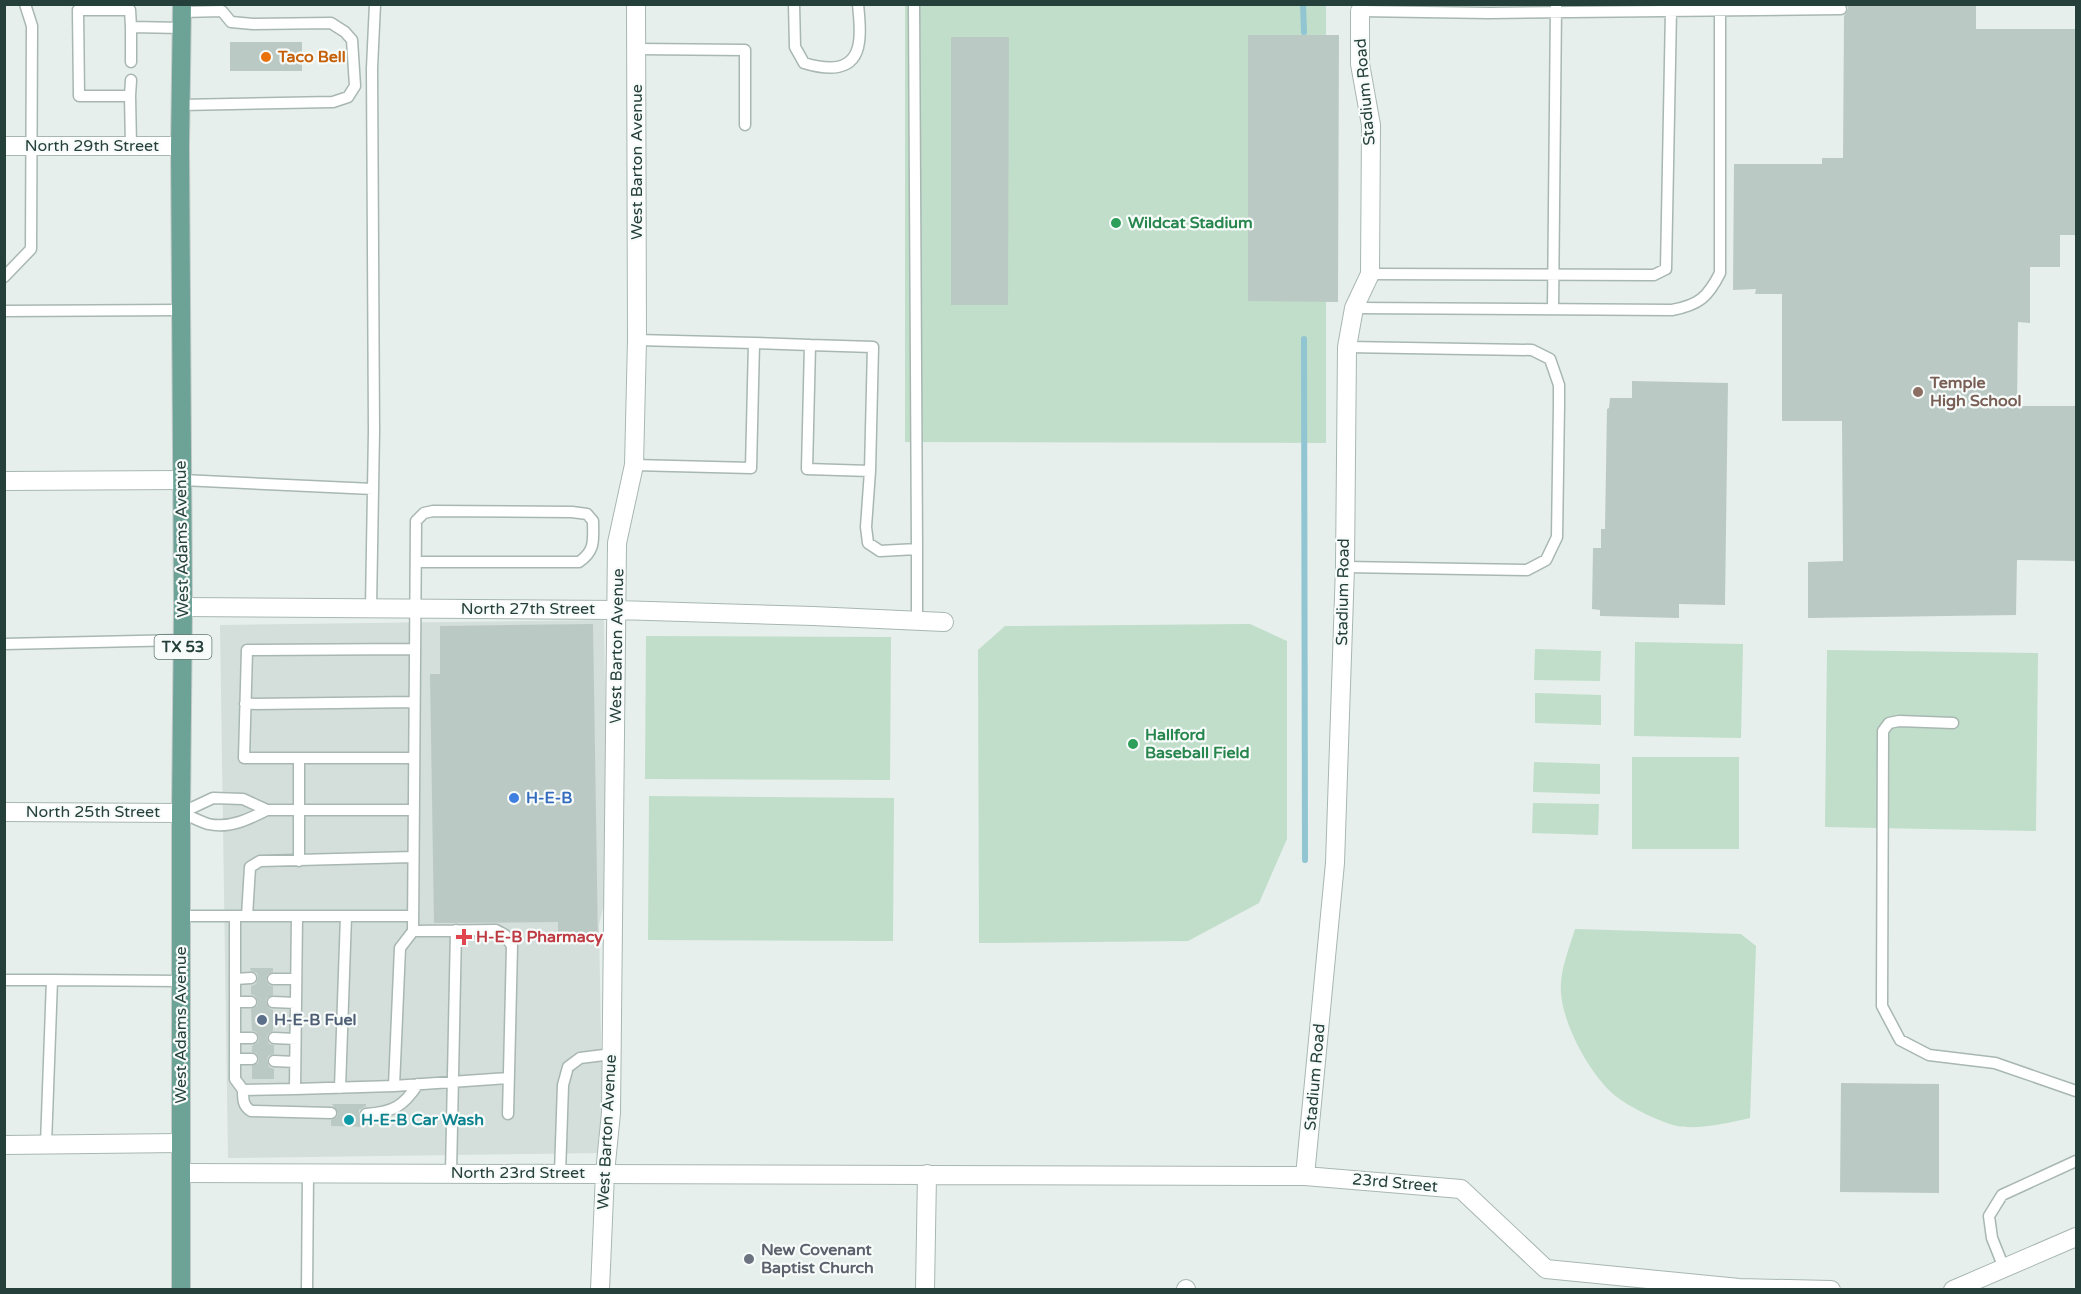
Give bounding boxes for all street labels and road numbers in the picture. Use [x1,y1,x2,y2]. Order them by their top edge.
street label: Stadium Road [1350,38,1380,146]
street label: West Barton Avenue [627,84,647,240]
street label: North 29th Street [25,136,159,156]
street label: West Adams Avenue [171,460,193,618]
street label: Stadium Road [1332,538,1354,646]
street label: West Barton Avenue [606,568,628,724]
street label: North 27th Street [461,599,595,619]
road number: TX 53 [154,635,212,659]
street label: North 25th Street [26,802,160,822]
street label: West Adams Avenue [171,946,191,1104]
street label: Stadium Road [1300,1023,1330,1131]
street label: West Barton Avenue [593,1054,621,1210]
street label: North 23rd Street [451,1163,585,1183]
street label: 23rd Street [1351,1169,1439,1197]

